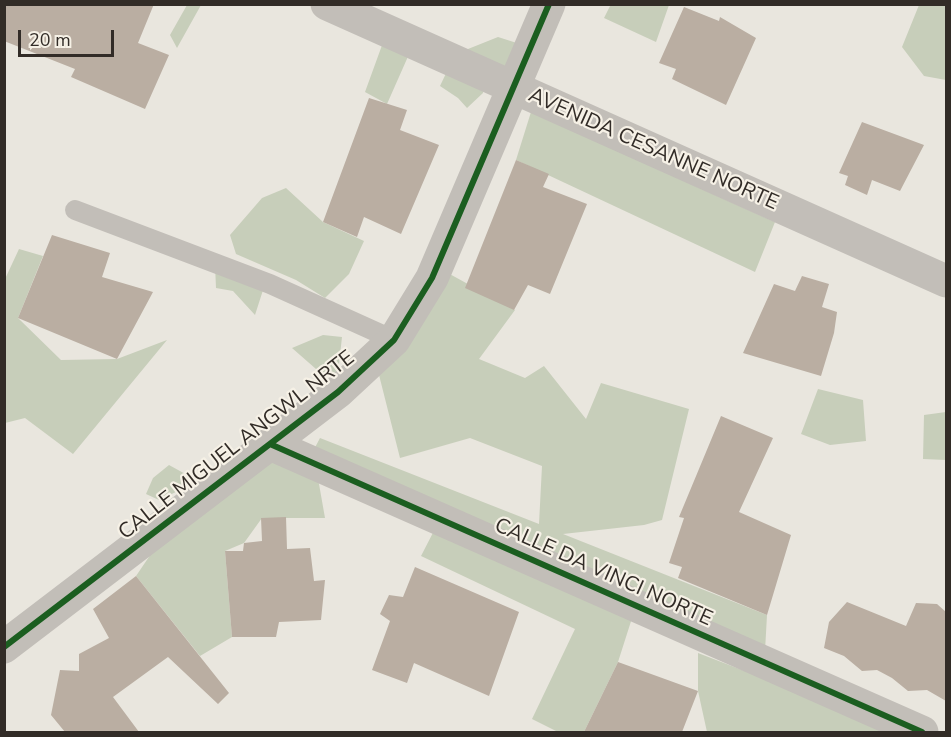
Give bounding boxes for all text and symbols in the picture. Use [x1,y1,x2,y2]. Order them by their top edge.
scale bar [21,18,117,56]
text: 20 m [29,28,71,52]
street label: AVENIDA CESANNE NORTE [524,83,782,217]
street label: CALLE MIGUEL ANGWL NRTE [114,346,360,546]
street label: CALLE DA VINCI NORTE [490,513,716,633]

